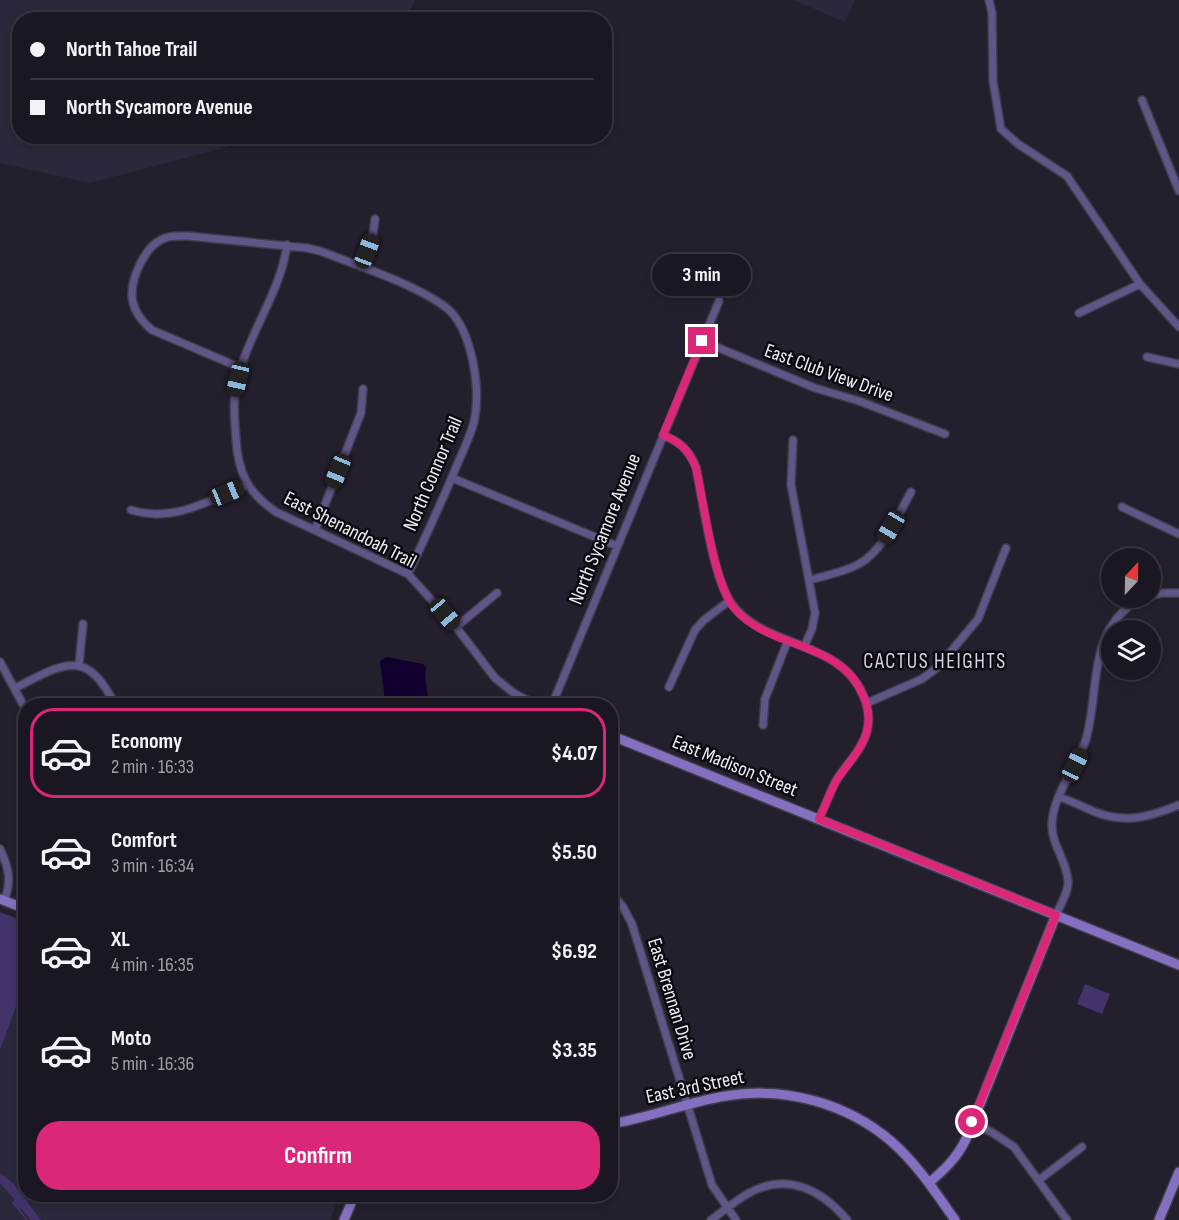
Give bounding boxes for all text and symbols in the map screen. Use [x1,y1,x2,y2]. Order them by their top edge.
text: North Tahoe Trail [66,36,197,63]
text: North Sycamore Avenue [66,94,253,121]
car [352,231,382,271]
callout: 3 min [652,254,752,296]
text: 3 min [682,263,721,287]
route end [688,327,715,354]
street label: East Club View Drive [761,339,897,407]
car [225,359,251,399]
street label: North Connor Trail [398,413,468,535]
street label: North Sycamore Avenue [564,450,646,608]
car [323,451,353,491]
car [207,478,247,508]
street label: East Shenandoah Trail [280,486,420,574]
car [874,507,908,547]
north arrow [1101,548,1161,608]
map controls [1101,548,1161,680]
car [427,594,463,634]
button: layers [1101,620,1161,680]
district label: CACTUS HEIGHTS [863,649,1007,674]
icon: car [39,726,93,780]
text: Economy [111,728,182,755]
street label: East Madison Street [669,730,801,802]
text: $4.07 [551,740,597,767]
car [1059,745,1091,785]
text: 2 min · 16:33 [111,755,194,779]
icon: car [39,825,93,879]
text: Comfort [111,827,177,854]
text: $5.50 [551,839,597,866]
text: 3 min · 16:34 [111,854,194,878]
icon: car [39,924,93,978]
text: XL [111,926,130,953]
street label: East Brennan Drive [642,935,702,1063]
text: $6.92 [551,938,597,965]
text: 4 min · 16:35 [111,953,194,977]
icon: car [39,1023,93,1077]
text: Moto [111,1025,151,1052]
text: $3.35 [551,1037,597,1064]
text: 5 min · 16:36 [111,1052,194,1076]
street label: East 3rd Street [644,1065,746,1109]
route start [958,1108,985,1135]
button: Confirm [36,1121,600,1190]

